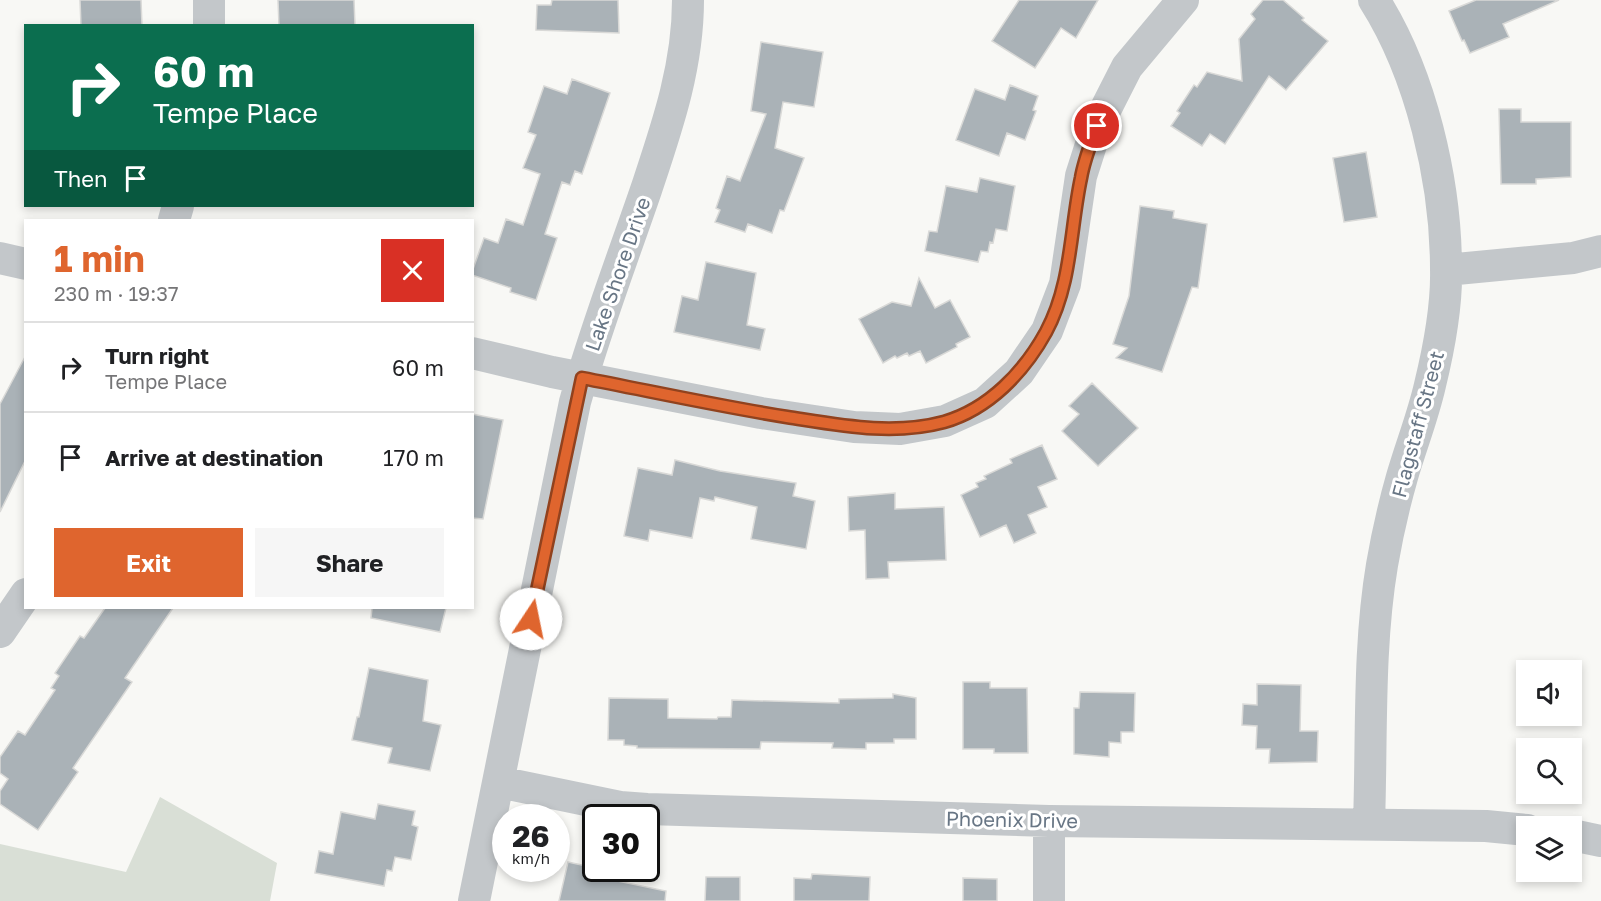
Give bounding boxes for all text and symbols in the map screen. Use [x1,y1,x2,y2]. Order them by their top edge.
text: 60 m [153,46,254,96]
icon: right [54,48,132,126]
text: Tempe Place [153,97,318,129]
pin [1071,100,1122,151]
icon: arrive [1080,109,1113,142]
icon: arrive [119,162,152,195]
text: Then [54,165,107,192]
street label: Lake Shore Drive [579,194,655,354]
text: 1 min [54,237,145,280]
button: close [381,239,444,302]
text: 230 m · 19:37 [54,281,179,305]
text: Turn right [105,342,209,369]
street label: Flagstaff Street [1386,348,1448,500]
icon: right [54,351,87,384]
text: 60 m [392,354,444,381]
text: Tempe Place [105,369,227,393]
icon: arrive [54,441,87,474]
text: Arrive at destination [105,444,323,471]
text: 170 m [383,444,444,471]
button: Exit [54,528,243,597]
button: Share [255,528,444,597]
position arrow [499,587,563,651]
map controls [1516,660,1582,882]
button: sound [1516,660,1582,726]
button: search [1516,738,1582,804]
speed limit sign: 30 [582,804,660,882]
street label: Phoenix Drive [946,806,1078,832]
button: layers [1516,816,1582,882]
text: 26 [512,818,550,854]
text: km/h [512,849,550,867]

